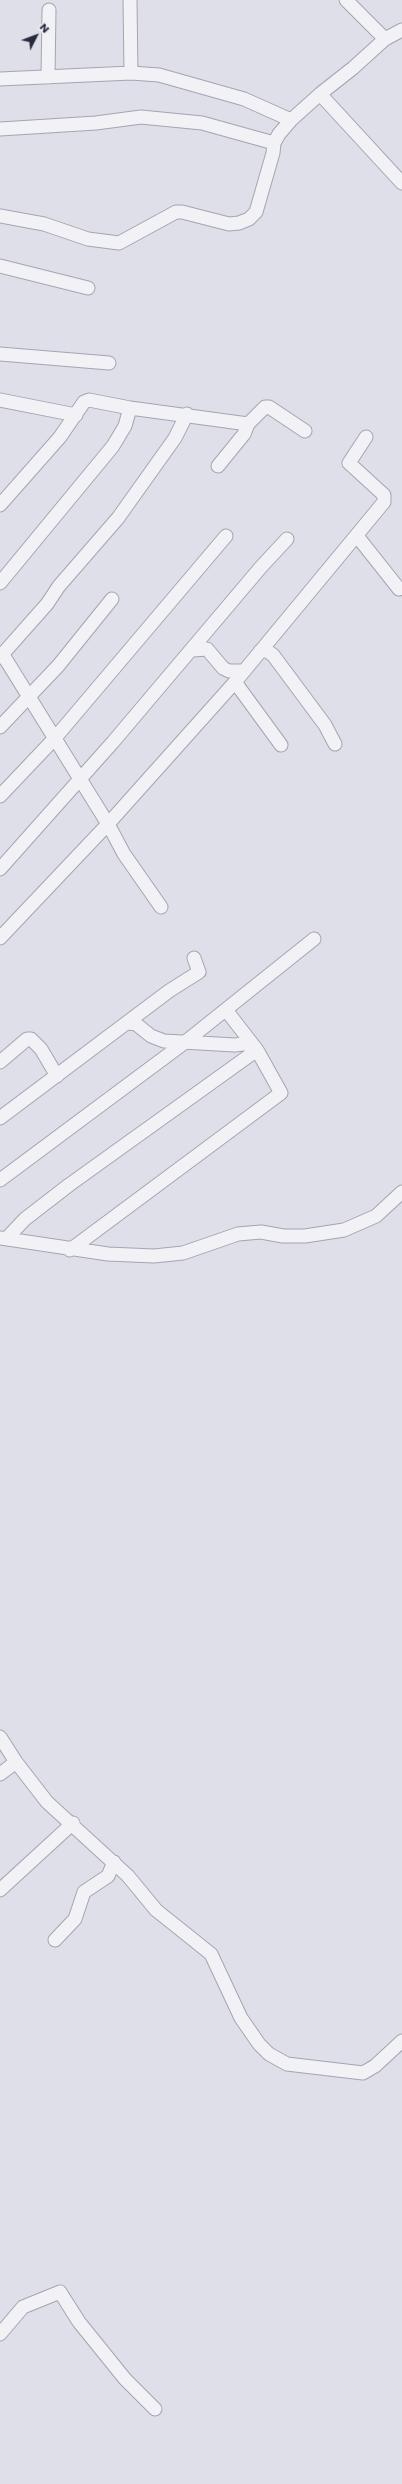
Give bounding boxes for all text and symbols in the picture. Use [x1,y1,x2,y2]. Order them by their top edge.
north arrow [16,16,56,56]
text: N [36,20,54,36]

